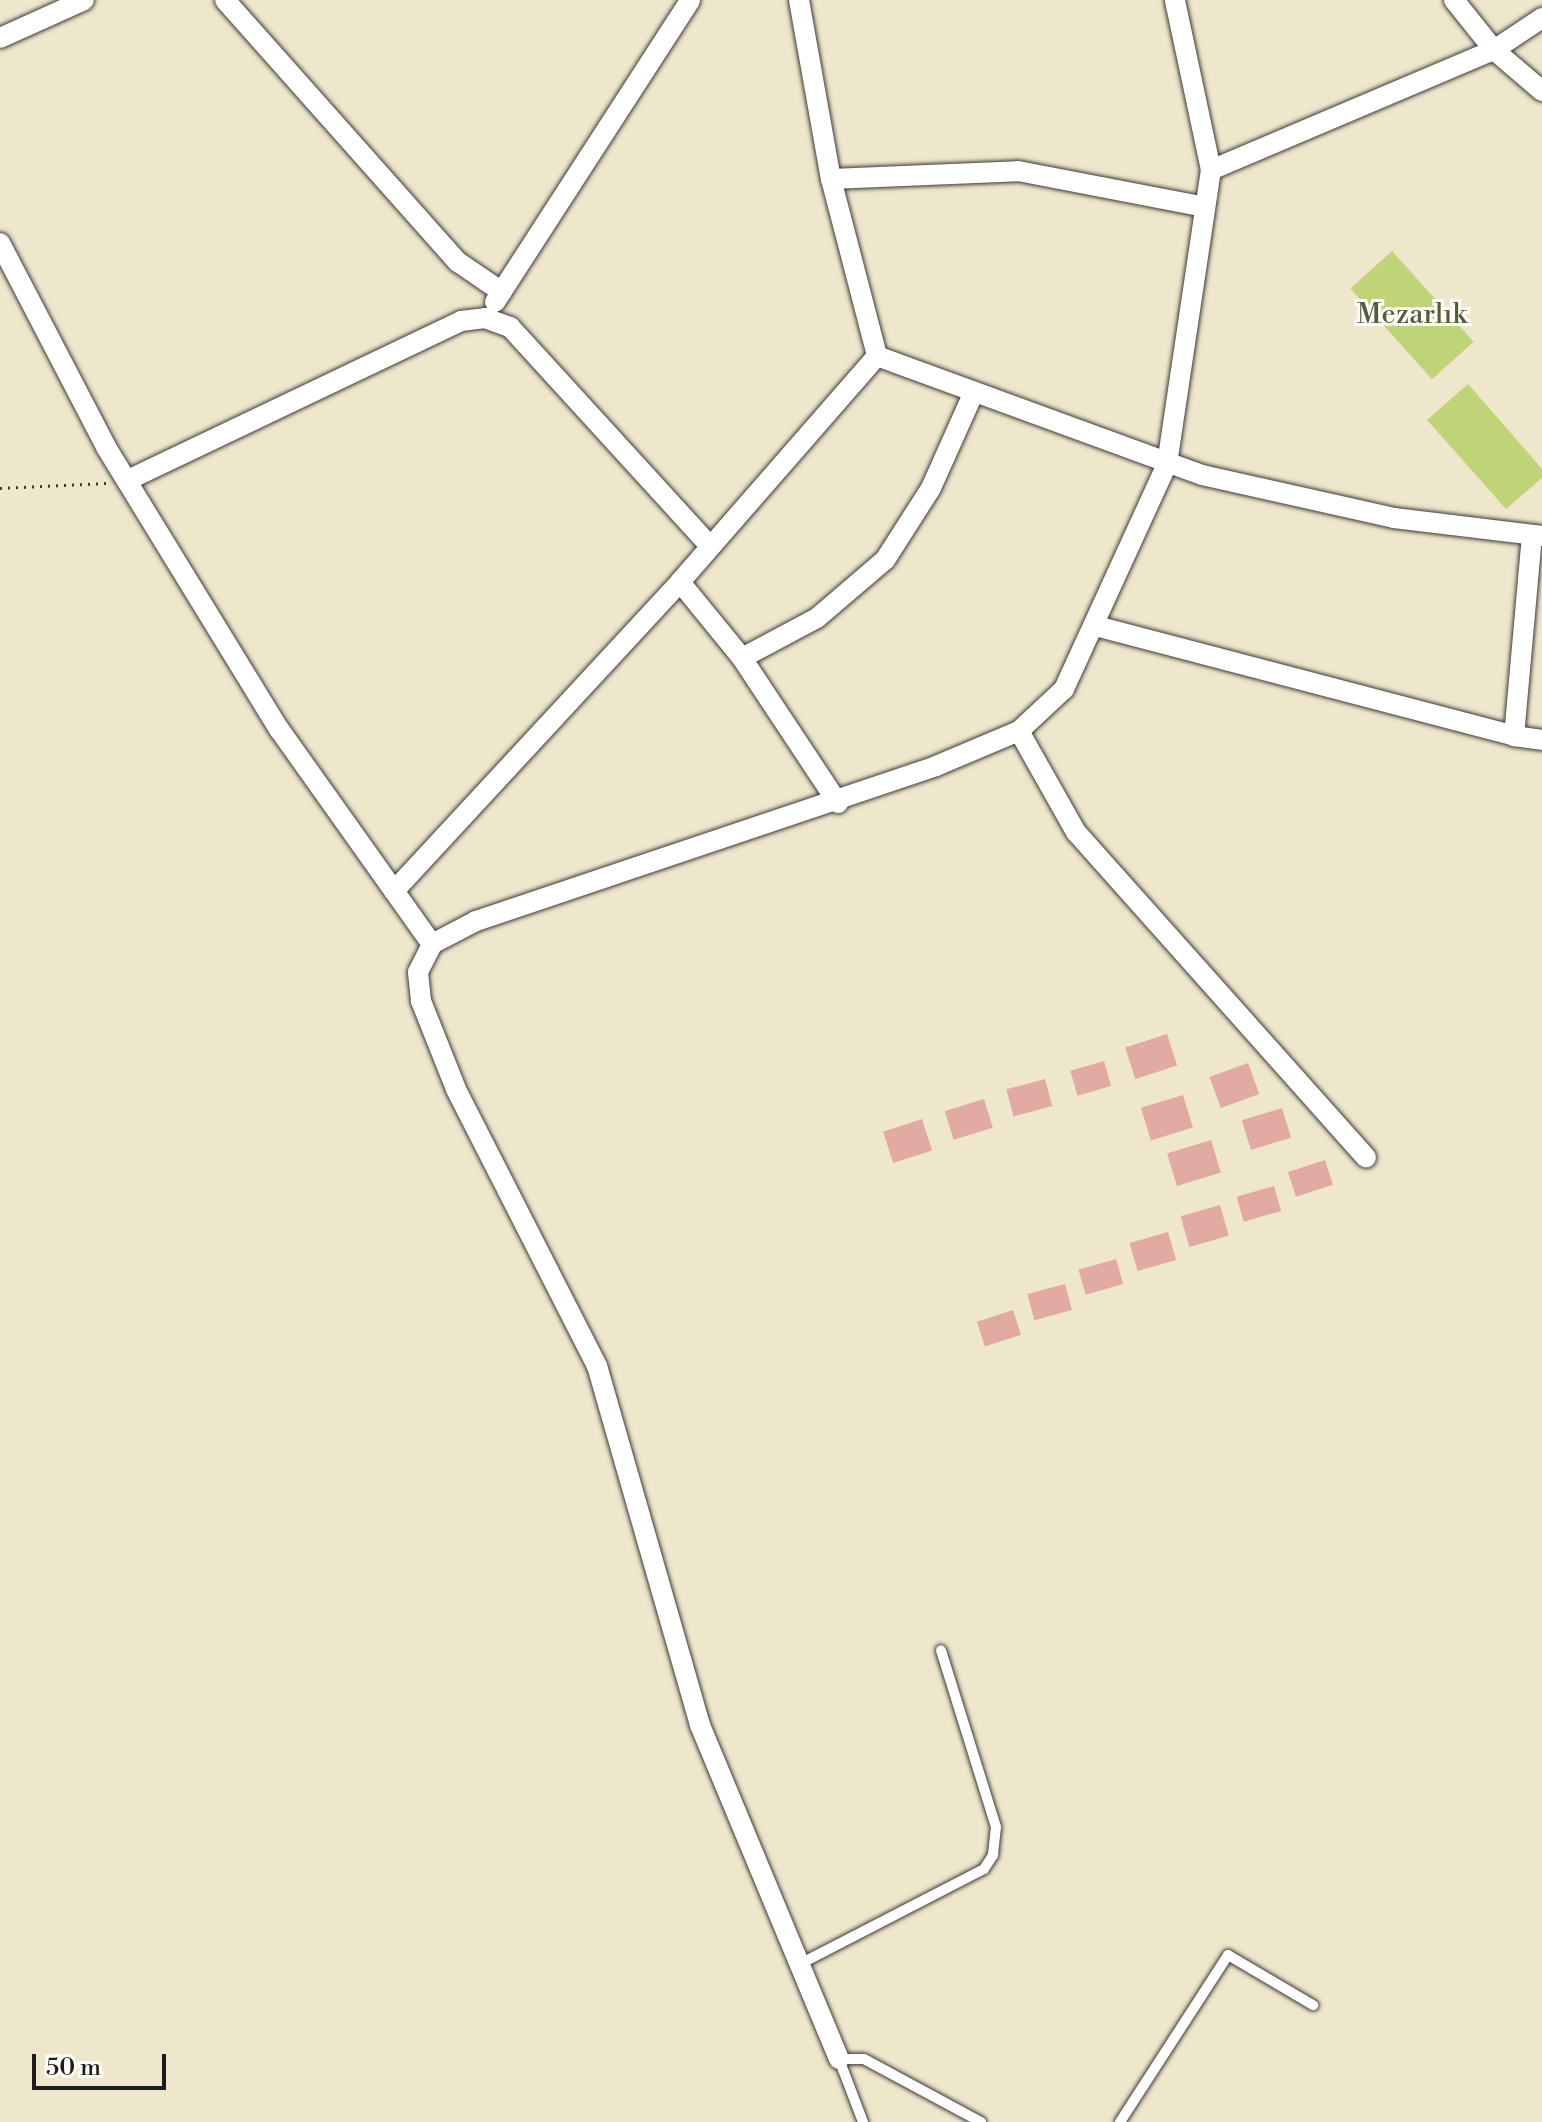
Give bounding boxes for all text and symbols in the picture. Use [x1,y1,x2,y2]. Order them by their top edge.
park label: Mezarlık [1357,298,1467,332]
scale bar [36,2038,170,2088]
text: 50 m [46,2053,101,2083]

